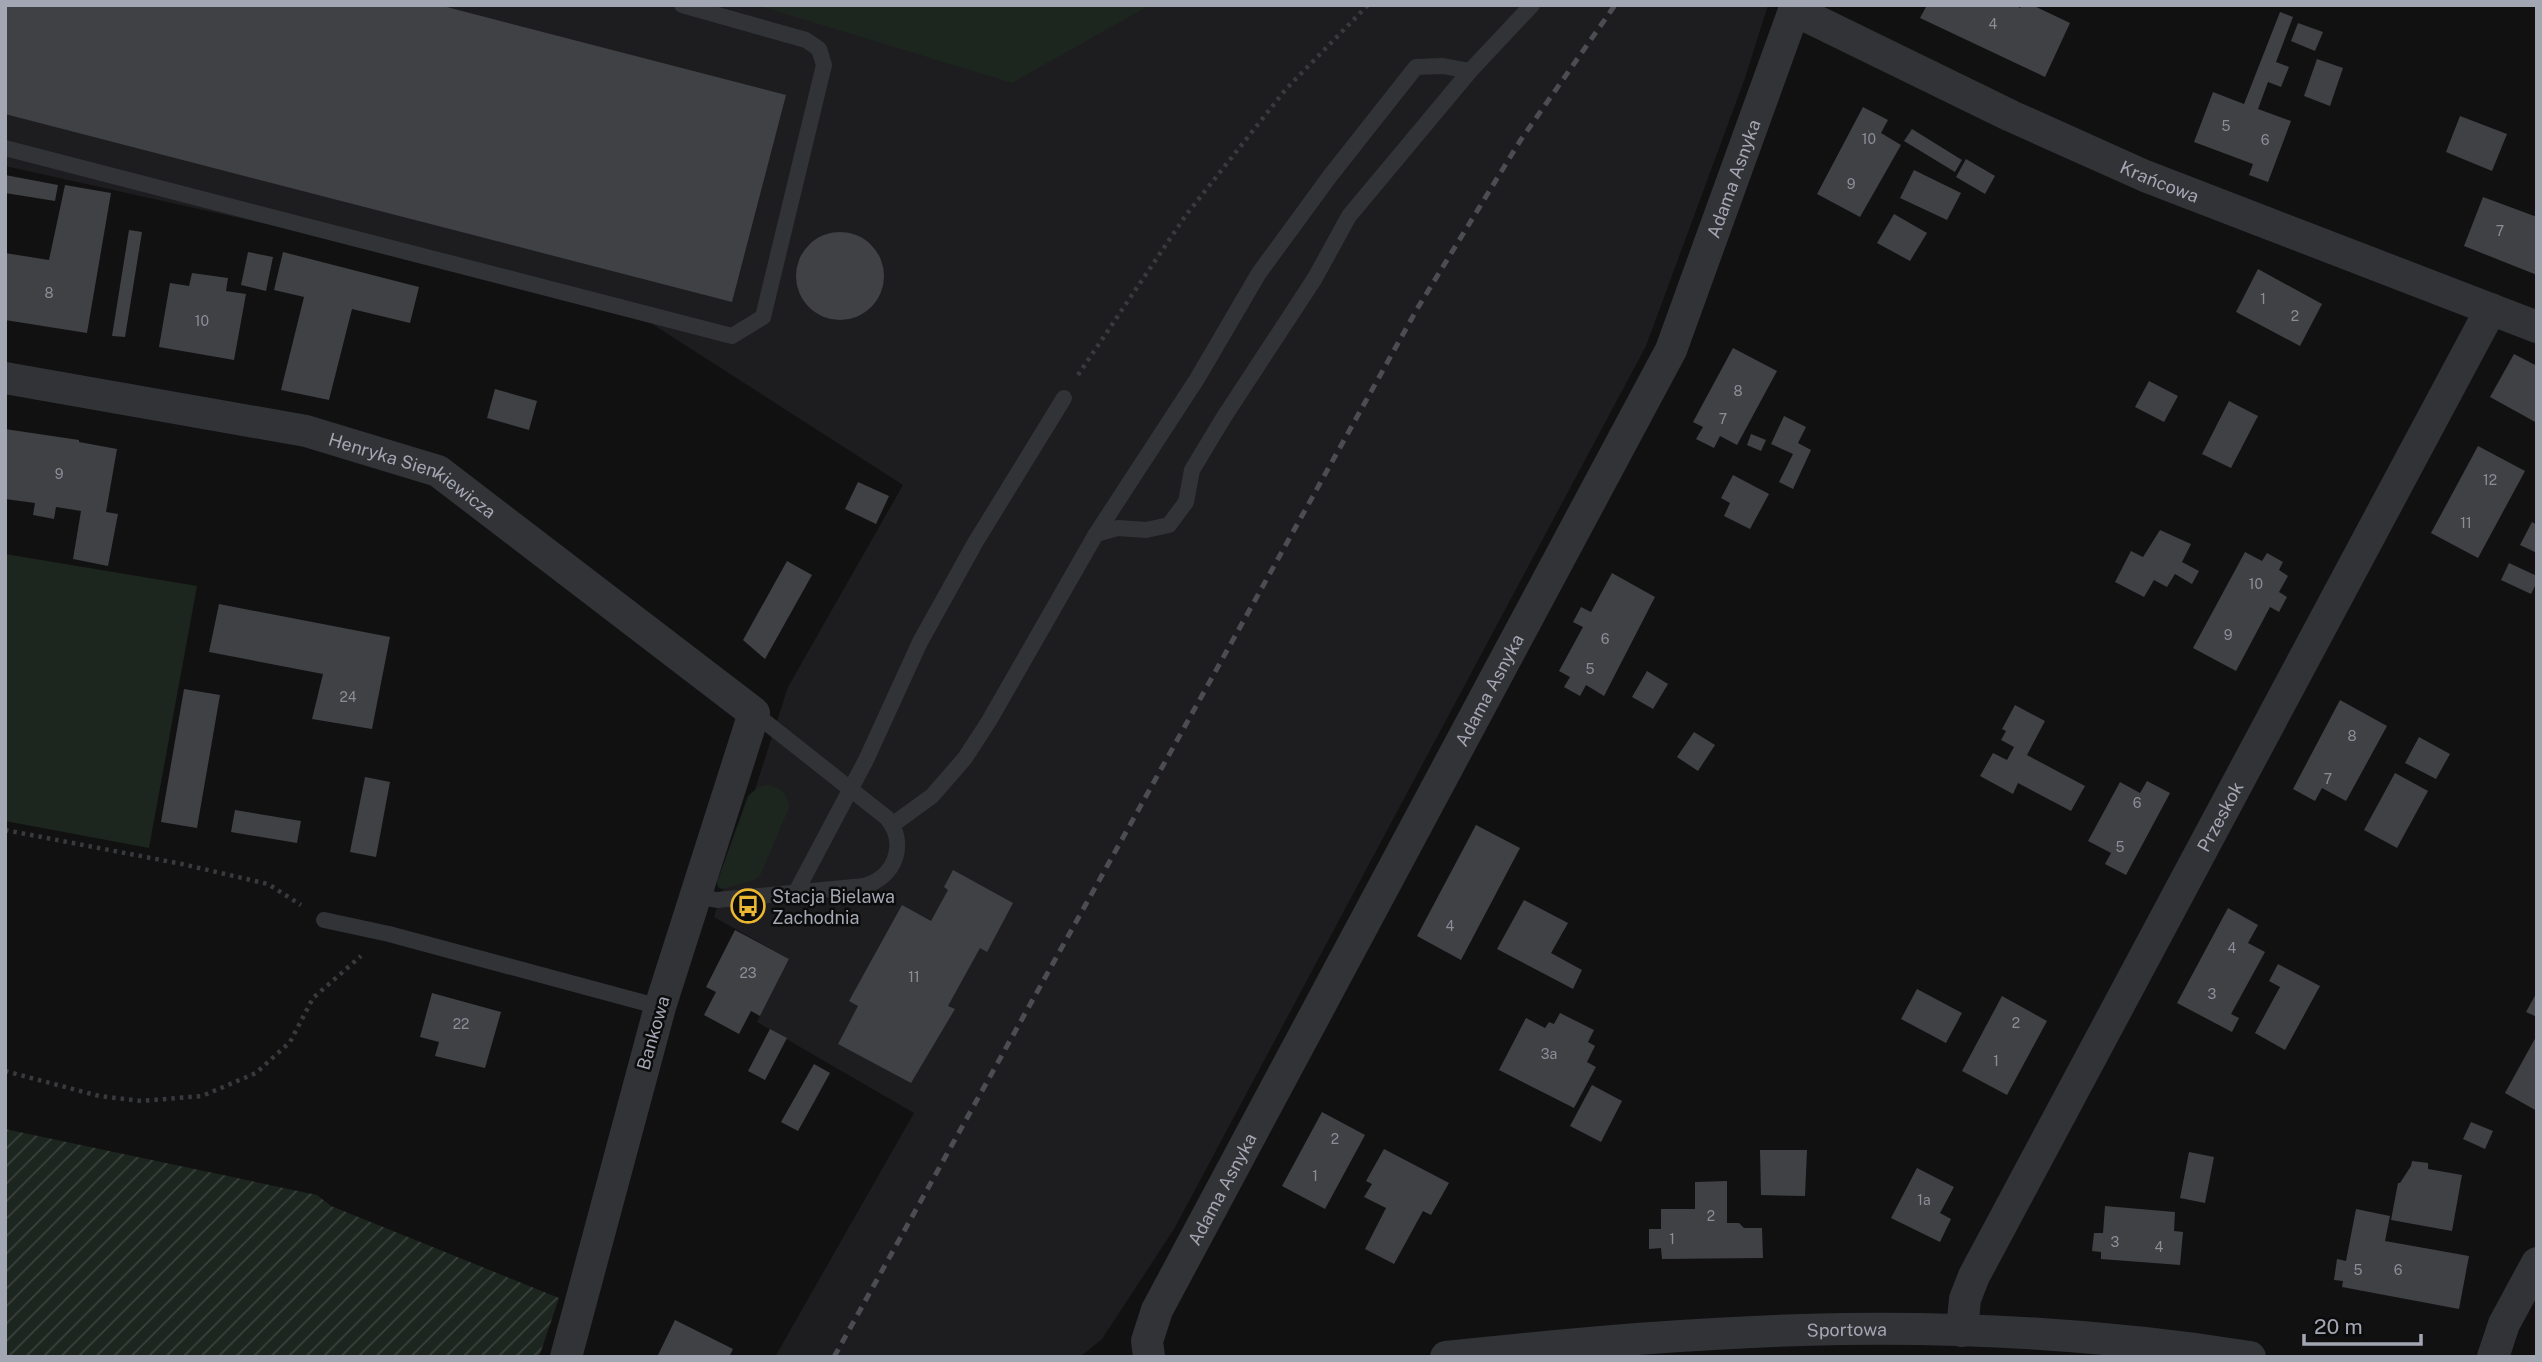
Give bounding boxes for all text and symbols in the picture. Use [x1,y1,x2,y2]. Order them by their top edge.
house number: 4 [1989,16,1998,32]
street label: Adama Asnyka [1702,117,1764,241]
house number: 5 [2222,118,2231,134]
house number: 10 [1862,131,1876,147]
house number: 6 [2261,132,2270,148]
street label: Krańcowa [2117,156,2202,206]
house number: 9 [1847,176,1856,192]
house number: 7 [2496,223,2504,239]
house number: 8 [44,285,54,301]
house number: 1 [2260,291,2266,307]
house number: 2 [2291,308,2299,324]
house number: 10 [195,313,209,329]
house number: 8 [1733,383,1743,399]
house number: 7 [1719,411,1727,427]
street label: Henryka Sienkiewicza [326,428,500,522]
house number: 9 [55,466,64,482]
house number: 12 [2483,472,2497,488]
house number: 11 [2460,515,2472,531]
house number: 10 [2249,576,2263,592]
house number: 9 [2224,627,2233,643]
street label: Adama Asnyka [1450,630,1528,750]
house number: 6 [1601,631,1610,647]
house number: 5 [1586,661,1595,677]
house number: 24 [339,689,357,705]
house number: 8 [2347,728,2357,744]
house number: 7 [2324,771,2332,787]
street label: Przeskok [2192,778,2247,855]
house number: 6 [2133,795,2142,811]
house number: 5 [2116,839,2125,855]
place label: Stacja Bielawa Zachodnia [772,886,895,928]
bus stop icon: Stacja Bielawa Zachodnia [729,887,767,925]
house number: 4 [1446,918,1455,934]
house number: 4 [2228,940,2237,956]
house number: 23 [739,965,757,981]
house number: 11 [908,969,920,985]
house number: 3 [2208,986,2217,1002]
street label: Bankowa [632,994,674,1072]
house number: 2 [2012,1015,2020,1031]
house number: 22 [453,1016,469,1032]
house number: 3a [1541,1046,1557,1062]
house number: 1 [1993,1053,1999,1069]
street label: Adama Asnyka [1183,1129,1260,1249]
house number: 2 [1331,1131,1339,1147]
house number: 1 [1312,1168,1318,1184]
house number: 1a [1917,1192,1931,1208]
house number: 2 [1707,1208,1715,1224]
house number: 1 [1669,1231,1675,1247]
house number: 3 [2111,1234,2120,1250]
house number: 4 [2155,1239,2164,1255]
house number: 5 [2354,1262,2363,1278]
house number: 6 [2394,1262,2403,1278]
scale bar [2304,1302,2421,1346]
text: 20 m [2314,1314,2363,1339]
street label: Sportowa [1806,1318,1887,1340]

